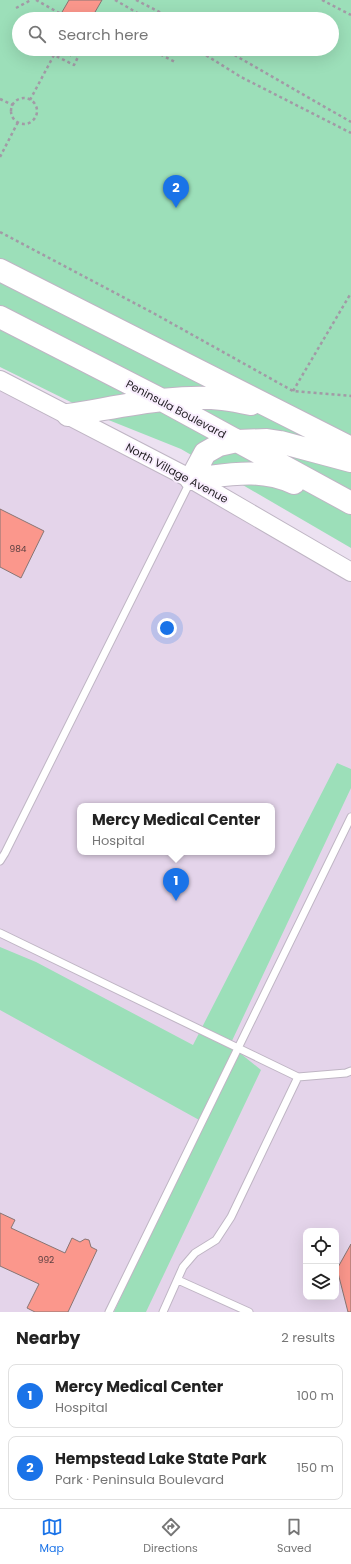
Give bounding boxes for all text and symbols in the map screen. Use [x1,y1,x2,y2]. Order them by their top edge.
search box [12,12,339,56]
icon: search [26,23,48,45]
text: Search here [58,24,148,45]
pin: 2 [163,175,189,208]
street label: Peninsula Boulevard [123,376,229,442]
street label: North Village Avenue [123,439,231,507]
house number: 984 [9,543,27,555]
your location [157,618,177,638]
popup [77,803,275,855]
text: Mercy Medical Center [92,809,260,830]
text: Hospital [92,831,145,850]
pin: 1 [163,868,189,901]
map controls [303,1228,339,1300]
button: locate [303,1228,339,1264]
house number: 992 [38,1254,54,1266]
button: layers [303,1264,339,1300]
text: Nearby [16,1326,80,1350]
text: 2 results [281,1328,335,1347]
text: Mercy Medical Center [55,1376,223,1397]
text: 1 [28,1386,32,1405]
text: 100 m [297,1386,334,1405]
text: Hospital [55,1398,108,1417]
text: Hempstead Lake State Park [55,1448,267,1469]
text: 2 [26,1458,34,1477]
text: 150 m [297,1458,334,1477]
text: Park · Peninsula Boulevard [55,1470,224,1489]
tab: Map [40,1516,64,1557]
tab: Directions [143,1516,198,1557]
tab: Saved [277,1516,311,1557]

